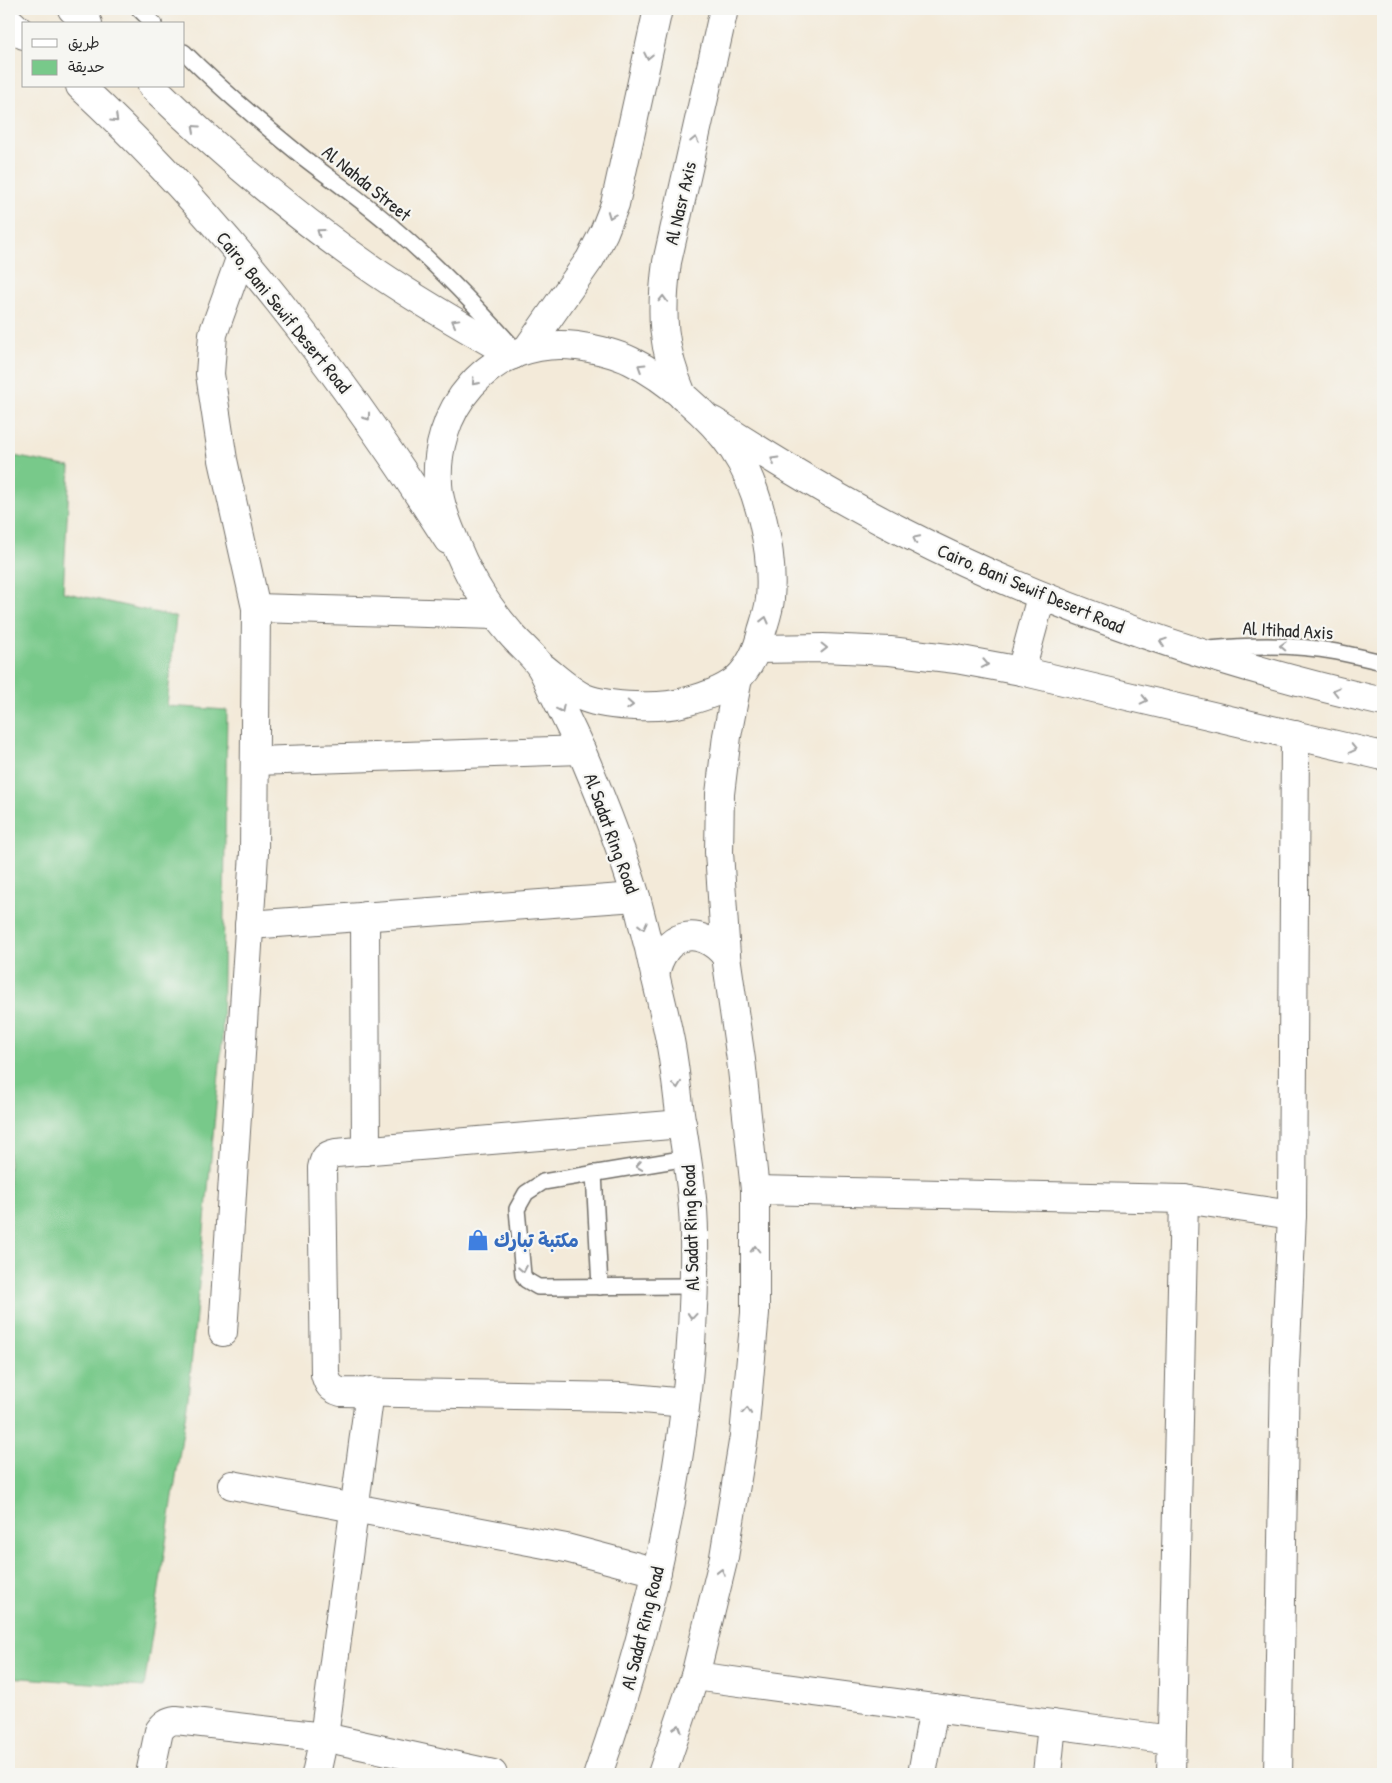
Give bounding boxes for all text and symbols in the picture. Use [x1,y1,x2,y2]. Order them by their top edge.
legend [22,22,185,88]
text: طريق [68,32,100,53]
one-way arrow [643,52,654,61]
text: حديقة [68,56,105,77]
one-way arrow [110,113,119,122]
one-way arrow [192,125,201,134]
one-way arrow [689,136,700,144]
street label: Al Nahda Street [317,139,417,227]
street label: Al Nasr Axis [658,159,702,247]
one-way arrow [607,210,617,218]
street label: Cairo, Bani Sewif Desert Road [211,226,358,399]
one-way arrow [316,229,326,238]
one-way arrow [658,295,668,302]
one-way arrow [451,318,460,328]
one-way arrow [637,364,646,373]
one-way arrow [472,376,481,385]
one-way arrow [361,411,369,420]
one-way arrow [771,456,780,466]
one-way arrow [912,535,921,545]
street label: Cairo, Bani Sewif Desert Road [933,537,1129,639]
one-way arrow [759,615,770,624]
street label: Al Itihad Axis [1242,615,1334,645]
one-way arrow [1159,637,1168,647]
one-way arrow [1279,641,1287,652]
one-way arrow [820,643,828,653]
one-way arrow [981,659,989,669]
one-way arrow [1332,687,1340,697]
one-way arrow [1139,694,1148,705]
one-way arrow [626,700,634,711]
one-way arrow [555,704,565,713]
one-way arrow [1348,743,1357,754]
street label: Al Sadat Ring Road [578,769,646,897]
one-way arrow [637,921,648,930]
one-way arrow [671,1081,681,1089]
one-way arrow [635,1160,643,1171]
street label: Al Sadat Ring Road [675,1164,705,1291]
shop icon: مكتبة تبارك [465,1227,491,1253]
place label: مكتبة تبارك [494,1227,579,1253]
one-way arrow [750,1245,760,1252]
one-way arrow [517,1265,528,1274]
one-way arrow [687,1312,698,1320]
one-way arrow [741,1407,752,1415]
street label: Al Sadat Ring Road [614,1563,670,1692]
one-way arrow [715,1567,726,1576]
one-way arrow [672,1725,682,1733]

